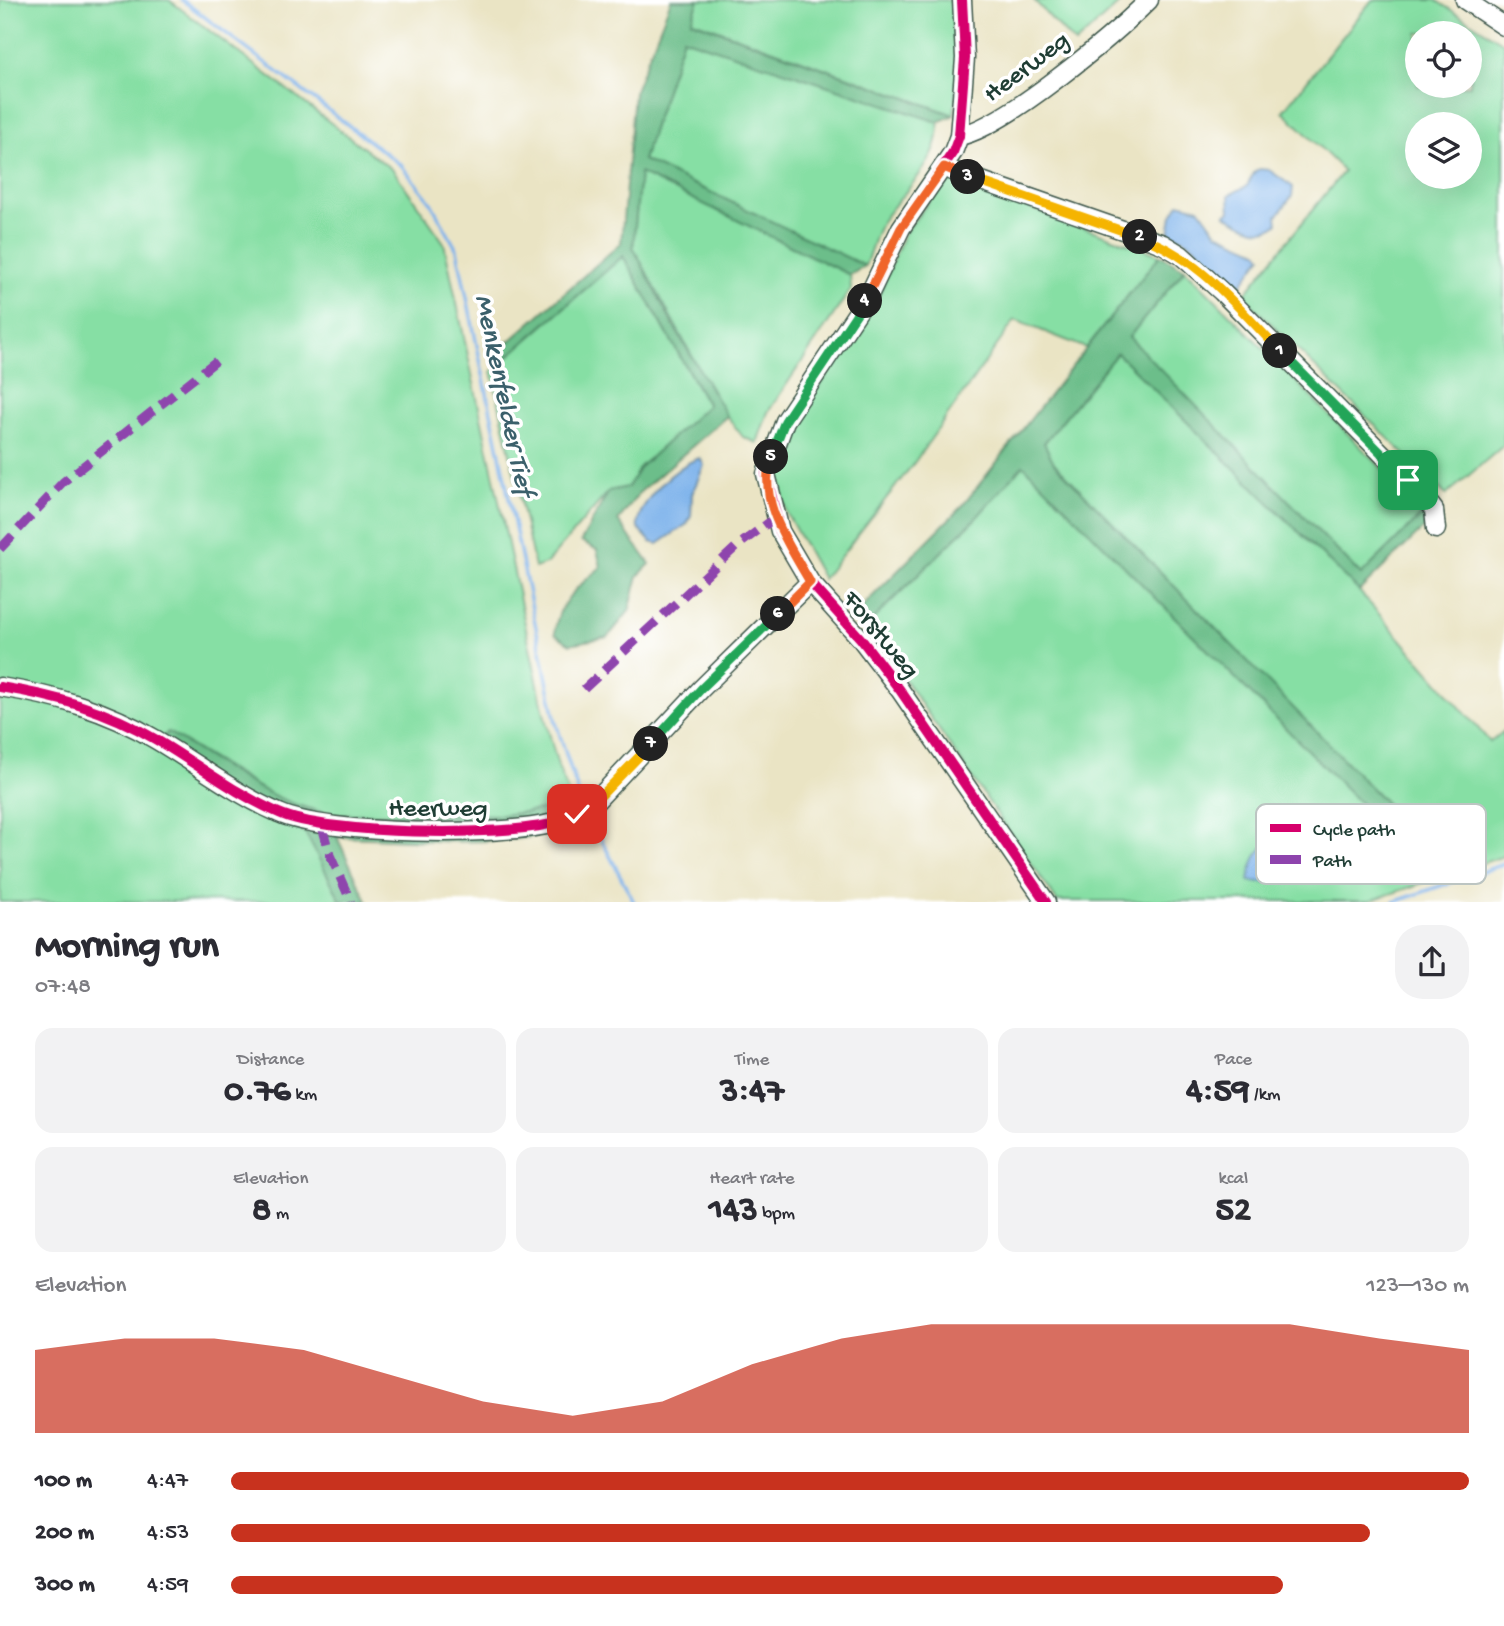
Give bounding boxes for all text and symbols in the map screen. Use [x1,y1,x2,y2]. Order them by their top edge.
map controls [1405,21,1482,189]
button: locate [1405,21,1482,98]
street label: Heerweg [979,26,1077,111]
button: layers [1405,112,1482,189]
pin: 3 [950,160,986,194]
text: 3 [963,165,972,188]
pin: 2 [1122,219,1158,254]
text: 2 [1135,225,1144,248]
pin: 4 [848,284,882,318]
text: 4 [860,289,869,312]
water label: Menkenfelder Tief [465,292,541,502]
pin: 1 [1262,334,1298,368]
text: 1 [1276,339,1283,362]
pin: 5 [754,440,788,475]
text: 5 [766,445,776,468]
pin [1378,450,1438,510]
icon: arrive [1389,461,1427,499]
street label: Forstweg [834,585,924,686]
pin: 6 [760,596,796,632]
text: 6 [773,602,782,625]
pin: 7 [634,726,668,762]
text: 7 [646,732,655,755]
pin [547,784,607,844]
street label: Heerweg [388,795,488,826]
icon: check [558,795,596,833]
legend [1256,804,1486,884]
text: Cycle path [1313,820,1395,843]
text: Path [1312,851,1352,874]
button: share [1395,925,1469,999]
text: Morning run [35,926,219,970]
text: 07:48 [35,974,91,1001]
text: Distance [237,1049,304,1072]
text: Time [735,1049,769,1072]
text: Pace [1215,1049,1252,1072]
text: 0.76 [224,1072,291,1113]
text: 3:47 [720,1072,784,1113]
text: 4:59 [1186,1072,1250,1113]
text: km [291,1084,317,1107]
text: /km [1250,1084,1281,1107]
text: Elevation [233,1168,308,1191]
text: Heart rate [709,1168,795,1191]
text: kcal [1218,1168,1248,1191]
text: 8 [252,1191,271,1232]
text: 143 [709,1191,758,1232]
text: 52 [1216,1191,1251,1232]
text: m [271,1203,289,1226]
text: bpm [758,1203,795,1226]
text: Elevation [35,1273,126,1300]
text: 123–130 m [1366,1273,1469,1300]
text: 100 m [35,1468,92,1495]
text: 4:47 [147,1468,188,1495]
text: 200 m [35,1520,94,1547]
text: 4:53 [147,1520,189,1547]
text: 300 m [35,1572,95,1599]
text: 4:59 [147,1572,189,1599]

